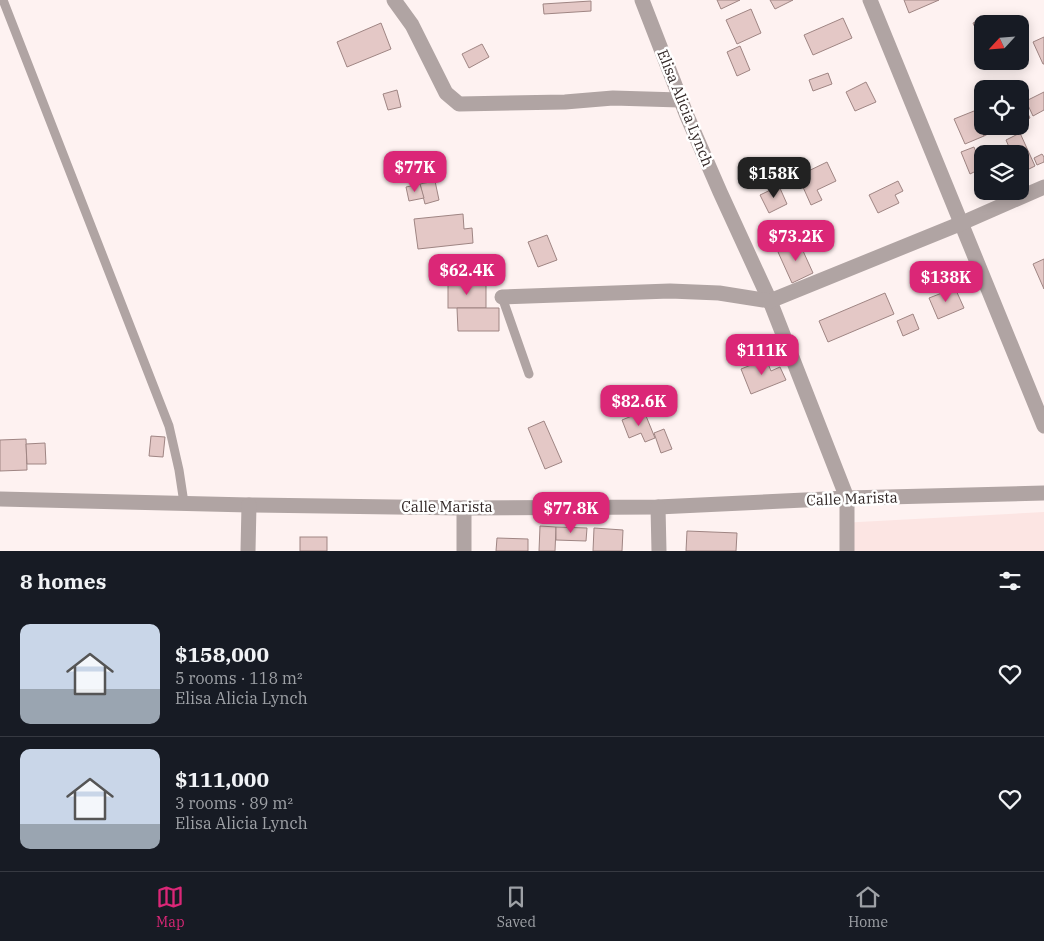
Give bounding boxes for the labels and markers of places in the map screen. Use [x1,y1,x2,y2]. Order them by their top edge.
pin: $77K [385,150,445,193]
pin: $158K [739,156,809,199]
pin: $73.2K [755,220,837,262]
pin: $62.4K [426,254,508,296]
pin: $138K [911,260,981,303]
pin: $111K [727,334,797,376]
pin: $82.6K [598,384,680,427]
pin: $77.8K [530,492,612,534]

